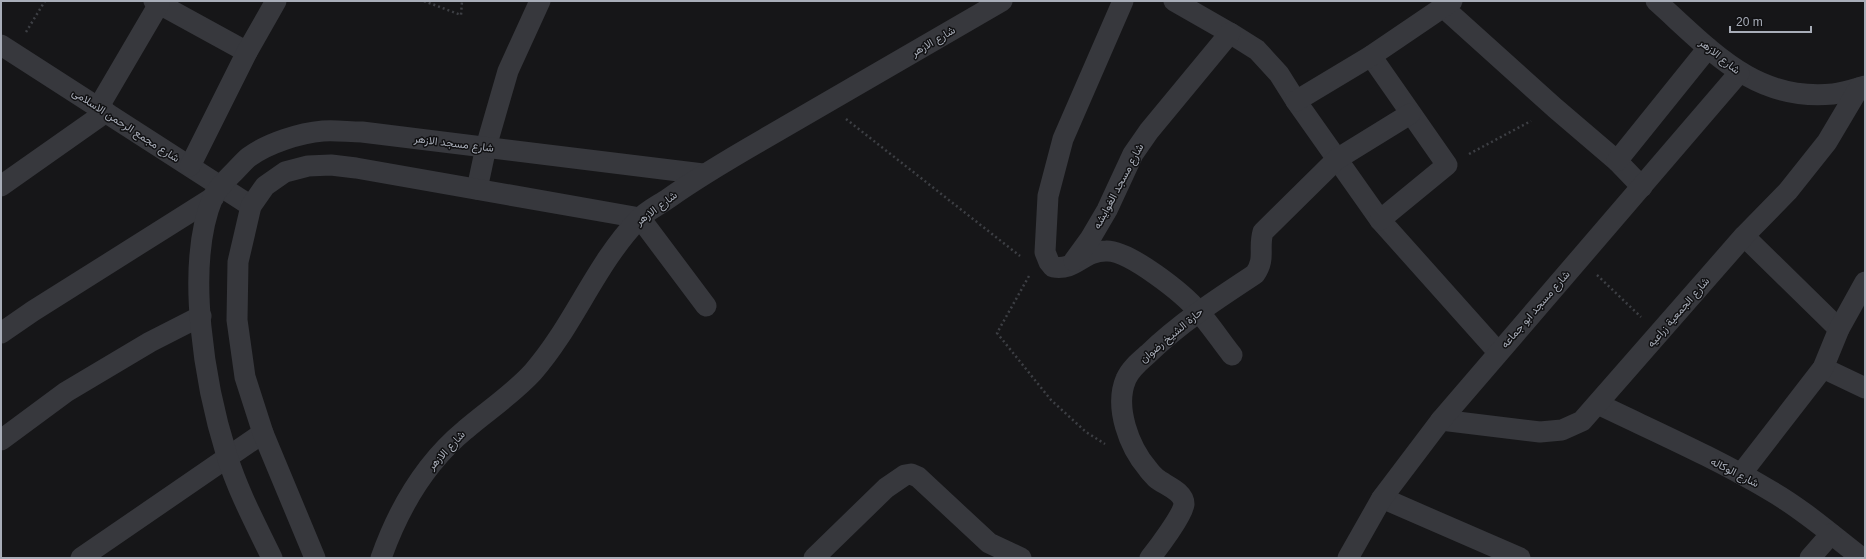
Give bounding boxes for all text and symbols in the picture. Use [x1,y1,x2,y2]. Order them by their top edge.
scale bar [1730,8,1811,34]
text: 20 m [1736,15,1763,29]
street label: شارع الازهر [908,23,958,61]
street label: شارع الازهر [1695,35,1743,78]
street label: شارع مجمع الرحمن الاسلامى [69,86,182,166]
street label: شارع مسجد الازهر [412,132,495,156]
street label: شارع مسجد الغوايشه [1090,141,1147,232]
street label: شارع الازهر [632,188,681,230]
street label: شارع مسجد ابو جماعه [1498,268,1574,351]
street label: شارع الجمعية زراعيه [1644,274,1713,351]
street label: حارة الشيخ رضوان [1137,305,1206,366]
street label: شارع الازهر [424,428,469,474]
street label: شارع الوكاله [1708,455,1761,491]

